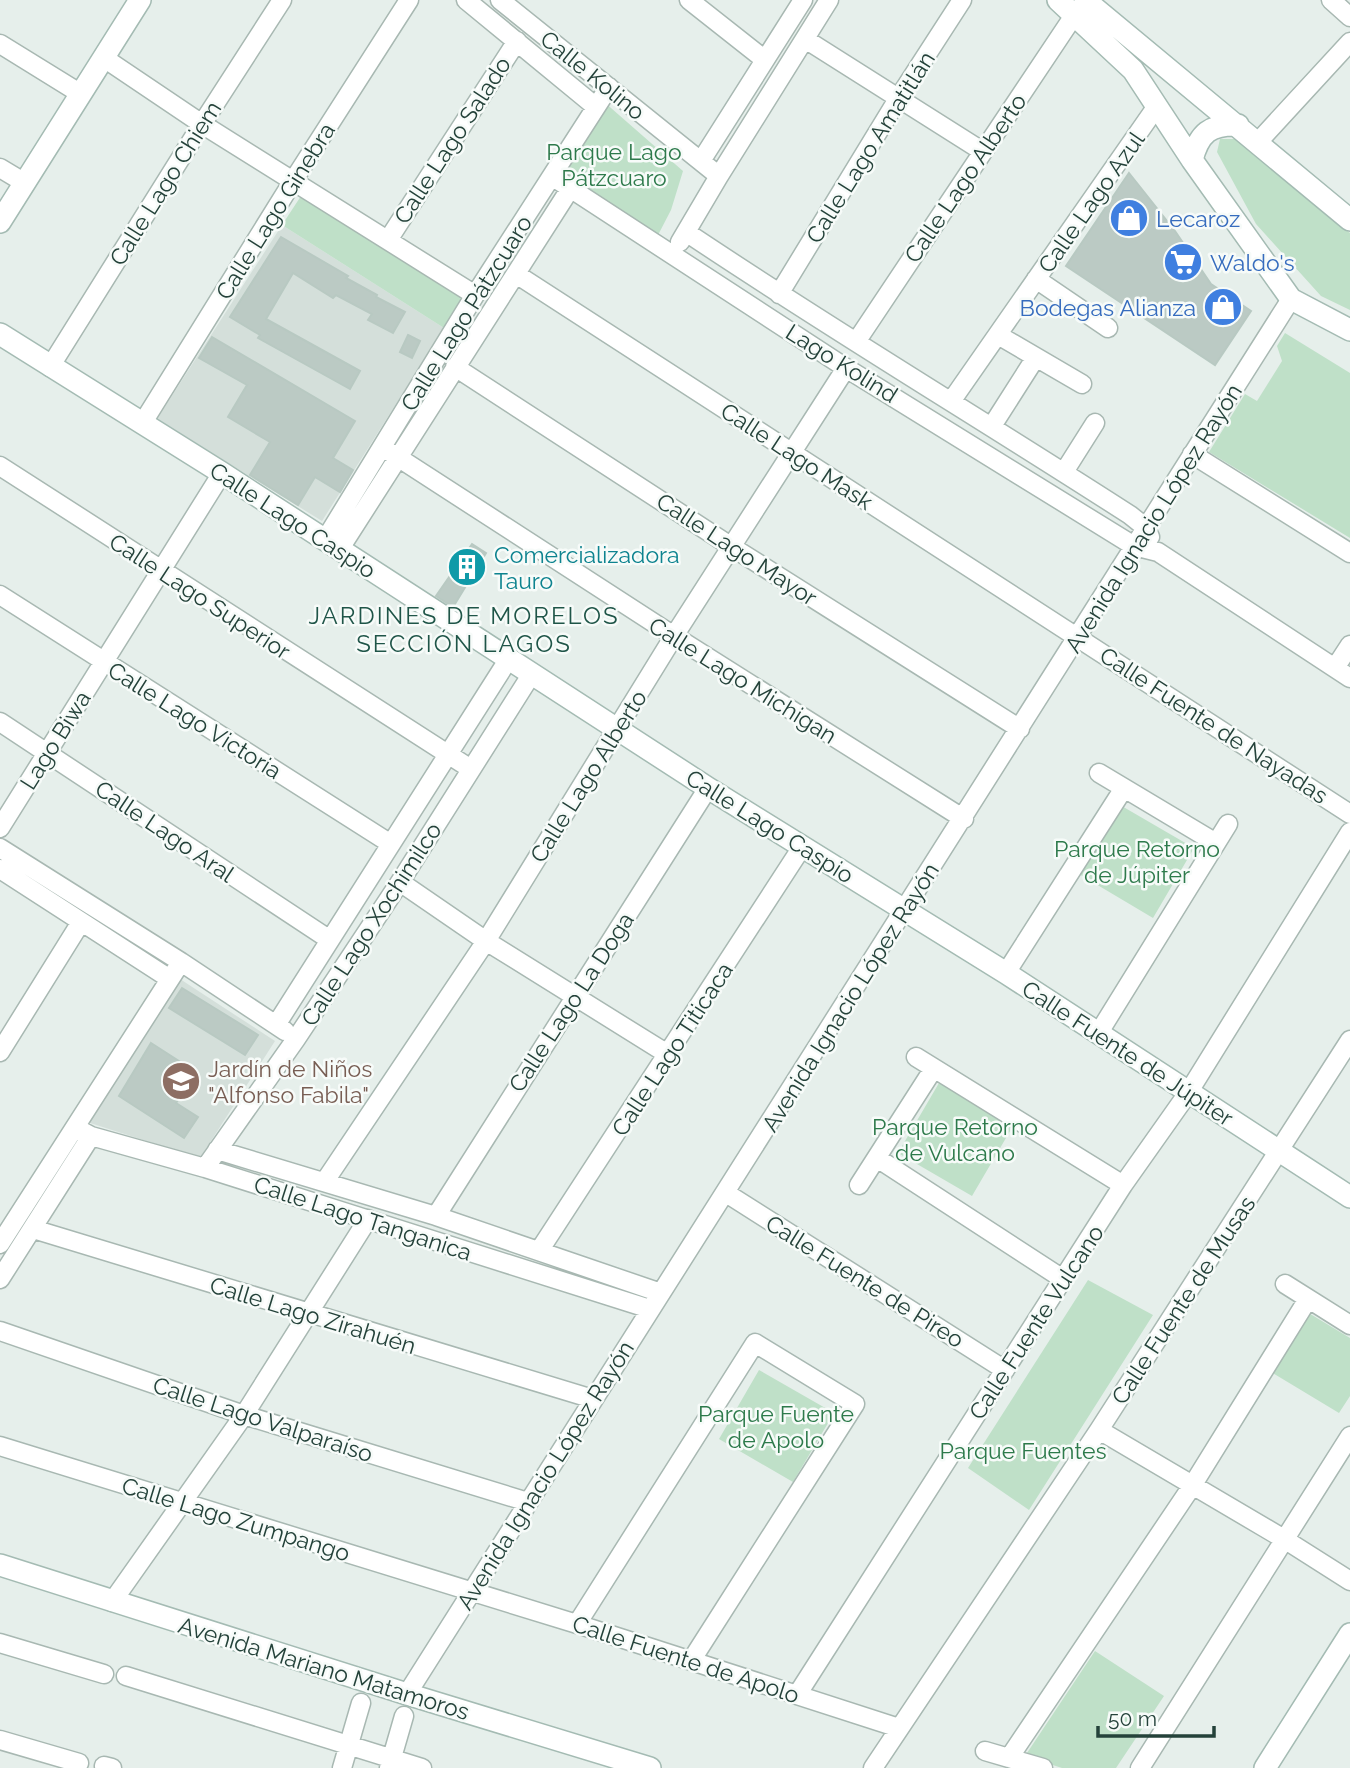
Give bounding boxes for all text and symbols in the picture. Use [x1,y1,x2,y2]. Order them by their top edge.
street label: Calle Kolino [535,25,651,125]
street label: Calle Lago Amatitlán [800,46,940,248]
street label: Calle Lago Salado [388,52,516,228]
street label: Calle Lago Alberto [898,88,1032,268]
street label: Calle Lago Chiem [104,96,226,270]
street label: Calle Lago Ginebra [210,118,340,304]
street label: Calle Lago Azul [1032,126,1150,278]
park label: Parque Lago Pátzcuaro [546,138,682,191]
shop icon: Lecaroz [1108,197,1150,239]
place label: Lecaroz [1156,205,1240,232]
street label: Calle Lago Pátzcuaro [395,210,537,416]
supermarket icon: Waldo's [1162,241,1204,283]
place label: Waldo's [1210,249,1295,276]
shop icon: Bodegas Alianza [1202,286,1244,328]
place label: Bodegas Alianza [1020,294,1196,321]
street label: Lago Kolind [781,318,903,408]
street label: Avenida Ignacio López Rayón [1059,379,1247,657]
street label: Calle Lago Mask [716,397,878,515]
street label: Calle Lago Caspio [205,456,381,584]
street label: Calle Lago Mayor [652,487,822,611]
street label: Calle Lago Superior [105,527,295,665]
place label: Comercializadora Tauro [494,541,680,594]
building icon: Comercializadora Tauro [446,546,488,588]
district label: JARDINES DE MORELOS SECCIÓN LAGOS [308,601,620,658]
street label: Calle Lago Michigan [644,611,842,749]
street label: Calle Fuente de Nayadas [1095,641,1333,809]
street label: Calle Lago Victoria [103,656,287,784]
street label: Calle Lago Alberto [524,685,652,867]
street label: Lago Biwa [14,686,96,794]
street label: Calle Lago Caspio [681,764,859,888]
street label: Calle Lago Aral [90,775,240,888]
street label: Calle Lago Xochimilco [295,817,447,1031]
park label: Parque Retorno de Júpiter [1054,835,1220,888]
street label: Avenida Ignacio López Rayón [756,858,944,1136]
street label: Calle Lago La Doga [503,907,639,1097]
street label: Calle Lago Titicaca [606,957,738,1141]
street label: Calle Fuente de Júpiter [1017,975,1239,1131]
place label: Jardín de Niños "Alfonso Fabila" [208,1055,372,1108]
school or university icon: Jardín de Niños "Alfonso Fabila" [160,1060,202,1102]
park label: Parque Retorno de Vulcano [872,1113,1038,1166]
street label: Calle Lago Tanganica [251,1170,475,1266]
street label: Calle Fuente de Musas [1106,1191,1260,1409]
street label: Calle Fuente de Pireo [761,1209,969,1353]
street label: Calle Fuente Vulcano [963,1220,1109,1424]
street label: Calle Lago Zirahuén [207,1271,419,1359]
street label: Avenida Ignacio López Rayón [451,1336,639,1614]
street label: Calle Lago Valparaíso [150,1371,376,1467]
park label: Parque Fuente de Apolo [698,1400,854,1453]
park label: Parque Fuentes [939,1437,1107,1464]
street label: Calle Lago Zumpango [119,1471,353,1567]
street label: Calle Fuente de Apolo [569,1610,803,1708]
street label: Avenida Mariano Matamoros [175,1611,473,1725]
scale bar [1098,1694,1214,1738]
text: 50 m [1108,1706,1157,1731]

